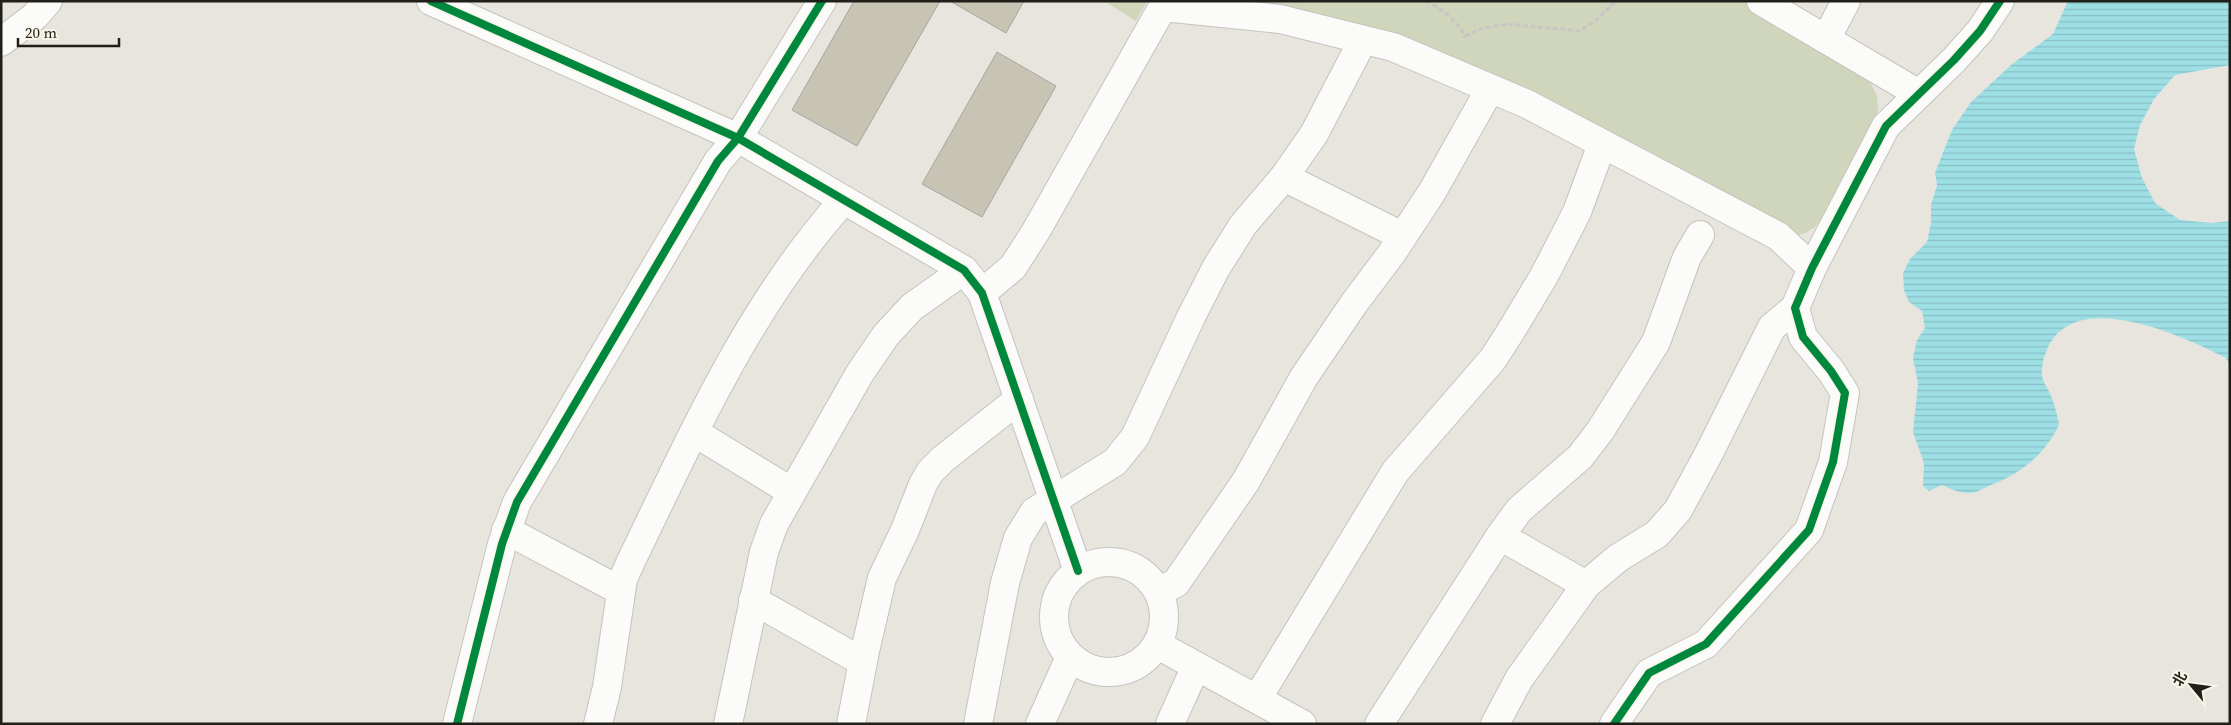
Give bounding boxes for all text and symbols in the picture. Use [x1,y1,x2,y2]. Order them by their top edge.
scale bar [18,15,119,47]
text: 20 m [25,22,57,43]
north arrow [2166,660,2216,710]
text: 北 [2167,668,2192,690]

